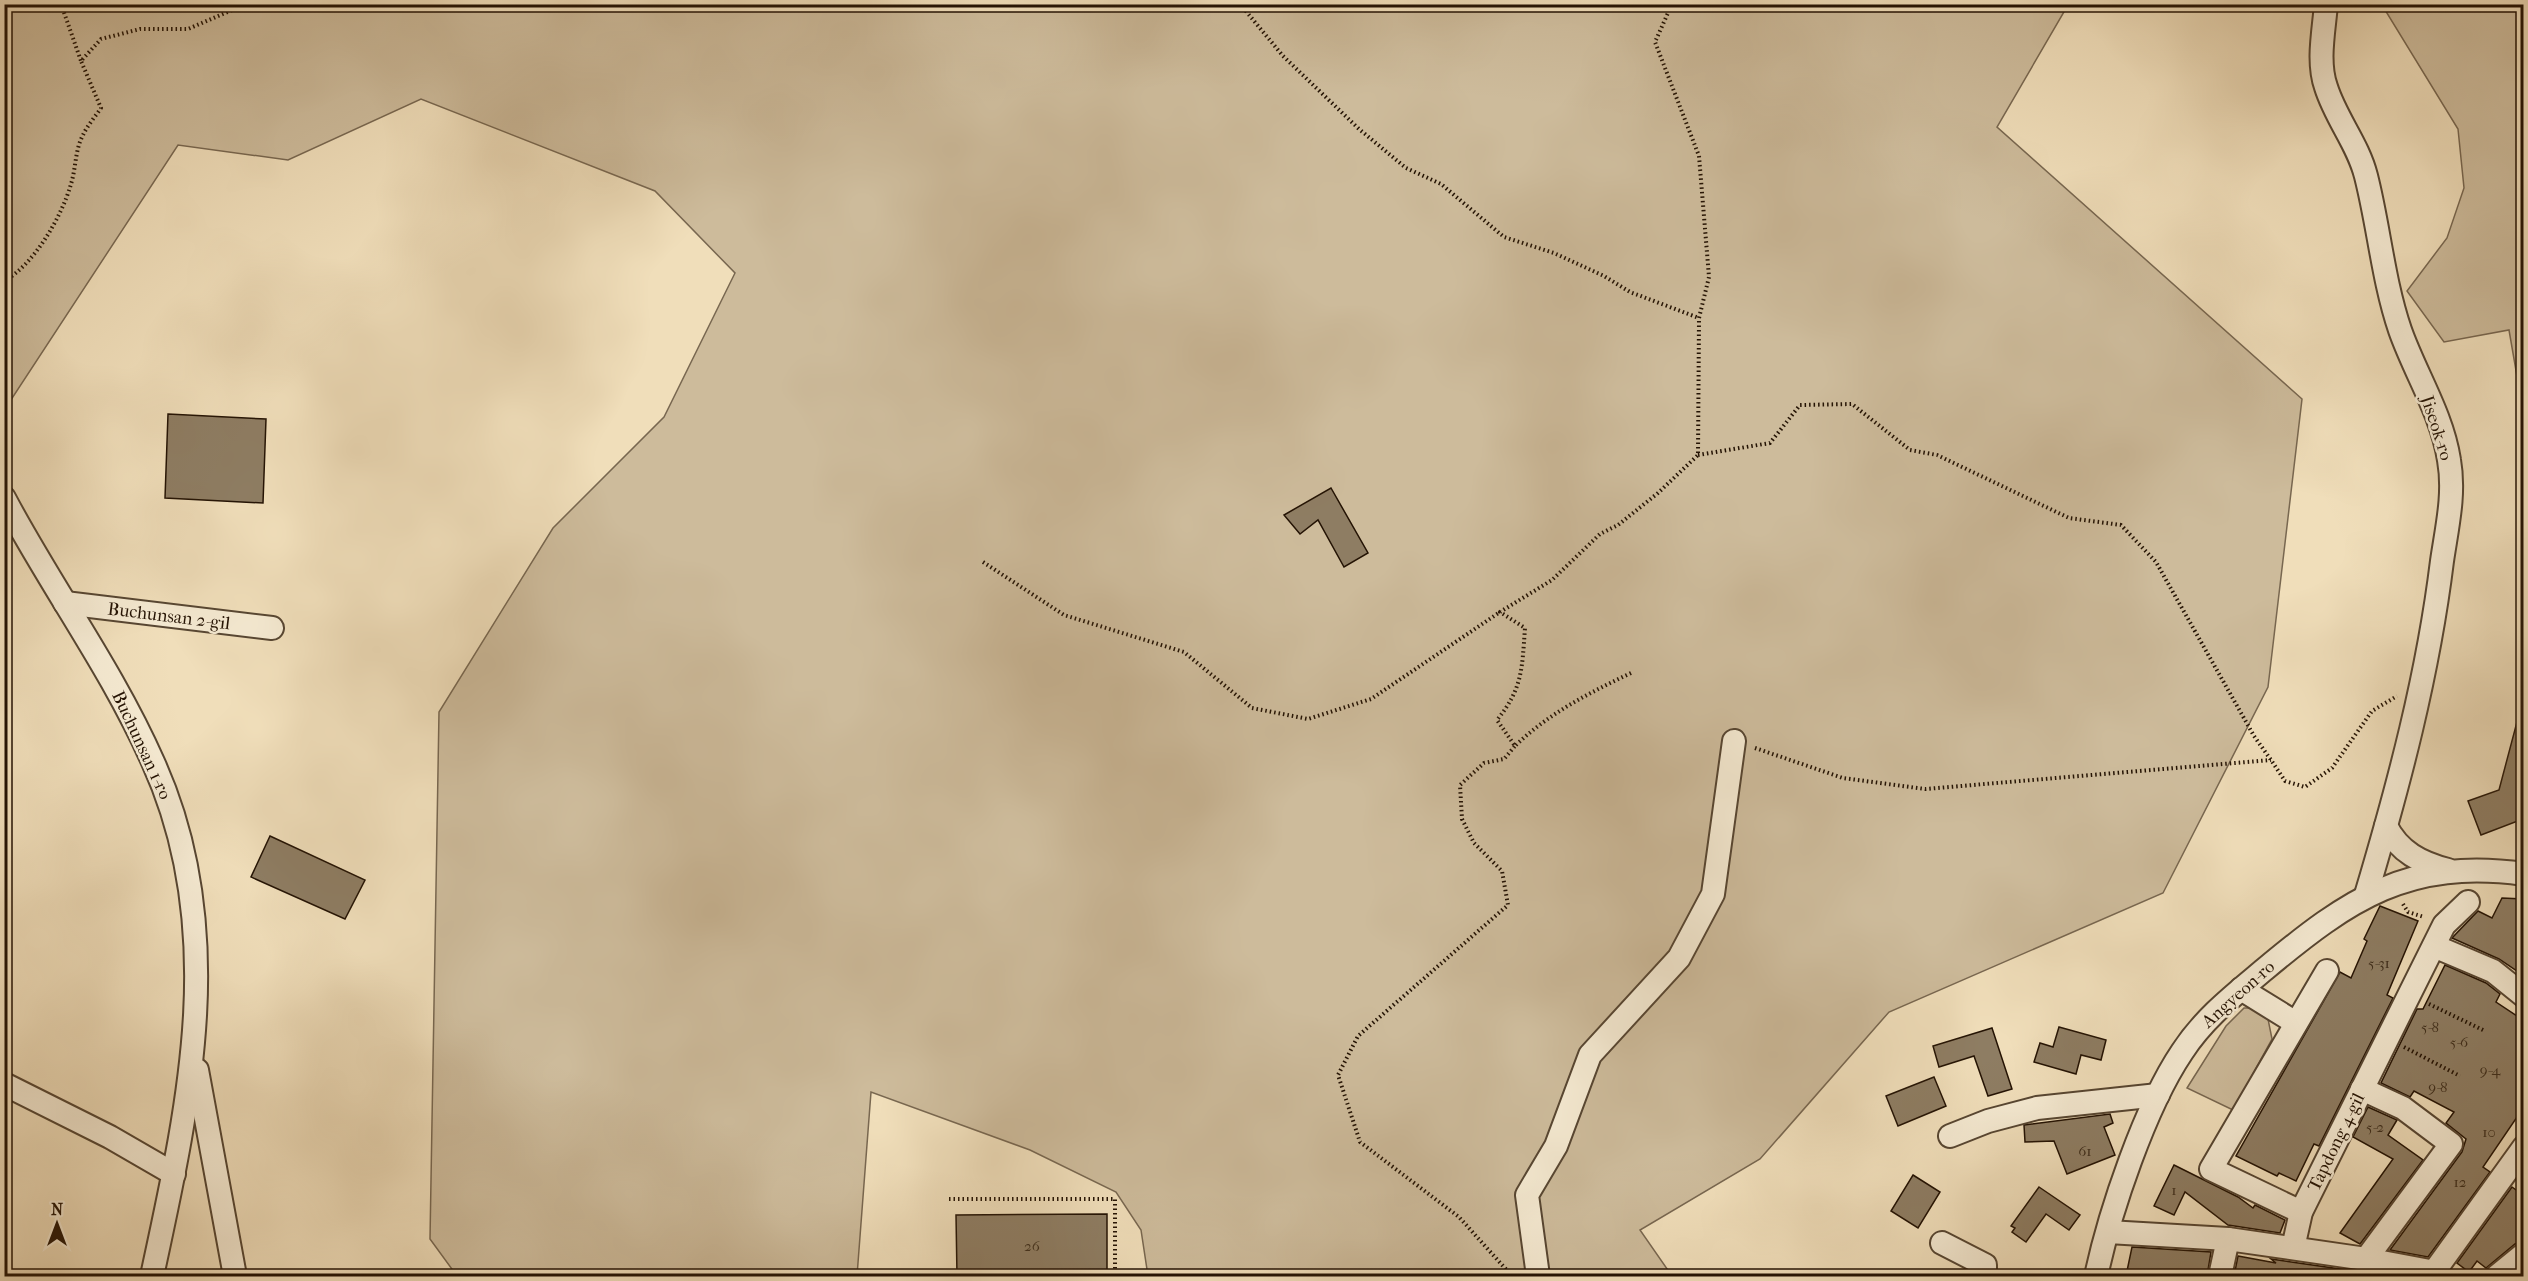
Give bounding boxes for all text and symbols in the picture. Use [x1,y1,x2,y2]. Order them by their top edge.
street label: Jiseok-ro [2416,391,2457,463]
street label: Buchunsan 2-gil [106,599,231,634]
street label: Buchunsan 1-ro [107,688,176,803]
house number: 5-31 [2368,954,2390,972]
street label: Angyeon-ro [2197,956,2279,1033]
house number: 5-8 [2421,1018,2439,1036]
house number: 5-6 [2450,1033,2469,1051]
house number: 9-4 [2480,1061,2501,1079]
house number: 9-8 [2428,1078,2448,1096]
street label: Tapdong 4-gil [2304,1090,2369,1195]
house number: 5-2 [2366,1118,2384,1136]
house number: 10 [2482,1123,2496,1141]
house number: 61 [2078,1142,2092,1160]
house number: 12 [2453,1173,2467,1191]
house number: 1 [2171,1181,2177,1199]
north arrow [27,1194,87,1254]
text: N [51,1200,64,1219]
house number: 26 [1024,1237,1041,1255]

